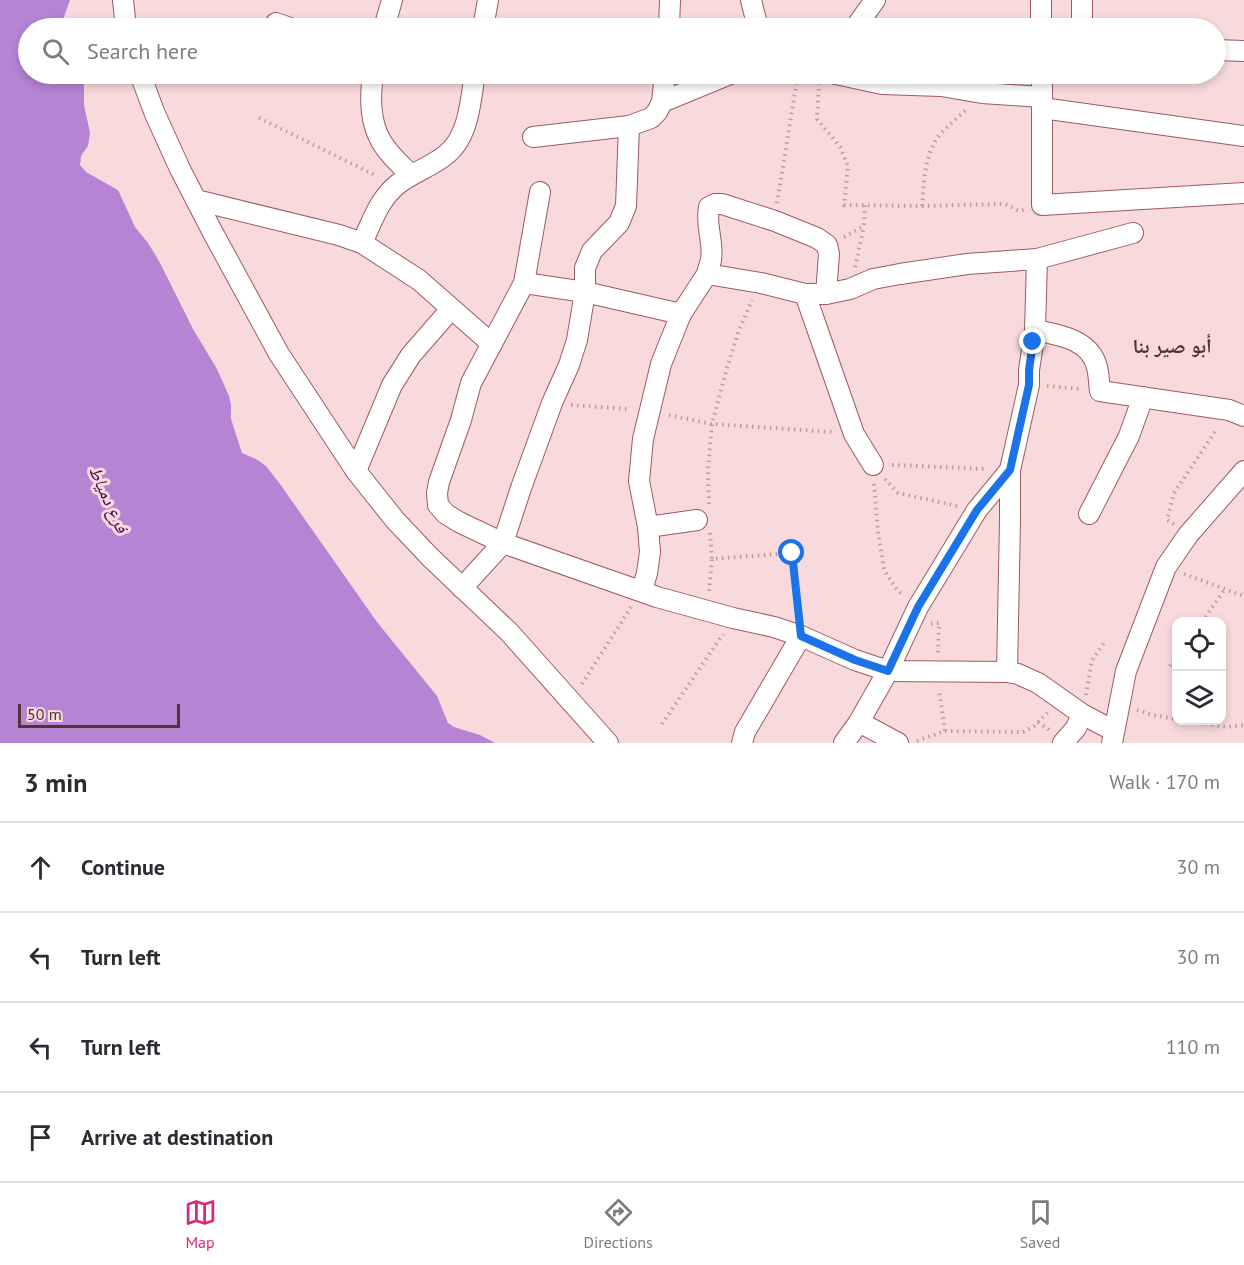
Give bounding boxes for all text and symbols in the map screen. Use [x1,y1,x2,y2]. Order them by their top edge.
search box [18,18,1226,84]
icon: search [39,35,72,68]
text: Search here [87,37,198,65]
route end [1019,328,1045,354]
district label: أبو صير بنا [1132,333,1212,359]
water label: فرع دمياط [83,462,135,538]
route start [778,539,804,565]
map controls [1172,617,1226,725]
button: locate [1172,617,1226,671]
button: layers [1172,671,1226,725]
scale bar [18,701,180,728]
text: 50 m [27,704,62,724]
text: 3 min [24,766,87,799]
text: Walk · 170 m [1109,769,1220,795]
icon: ahead [24,851,57,884]
text: Continue [81,853,165,881]
text: 30 m [1177,854,1220,880]
icon: left [24,941,57,974]
text: Turn left [81,943,161,971]
text: 30 m [1177,944,1220,970]
icon: left [24,1031,57,1064]
text: Turn left [81,1033,161,1061]
text: 110 m [1166,1034,1220,1060]
icon: arrive [24,1121,57,1154]
text: Arrive at destination [81,1123,273,1151]
tab: Map [184,1196,217,1252]
tab: Directions [584,1196,653,1252]
tab: Saved [1020,1196,1060,1252]

